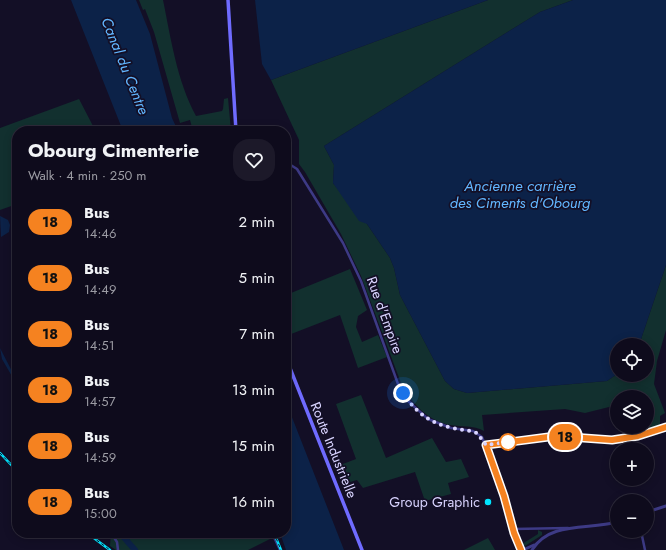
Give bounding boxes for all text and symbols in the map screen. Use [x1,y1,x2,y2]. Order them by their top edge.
water label: Canal du Centre [95,14,155,119]
text: Obourg Cimenterie [28,137,199,164]
button: heart [233,139,275,181]
text: Walk · 4 min · 250 m [28,166,146,185]
water label: Ancienne carrière des Ciments d'Obourg [450,175,591,214]
text: Bus [84,202,109,224]
text: 2 min [238,211,275,233]
text: 18 [42,212,58,232]
text: 14:46 [84,224,116,243]
text: Bus [84,258,109,280]
text: 5 min [239,267,275,289]
text: 18 [42,268,58,288]
street label: Rue d'Empire [362,274,408,356]
text: 14:49 [84,280,116,299]
text: Bus [84,314,109,336]
text: 7 min [239,323,275,345]
text: 18 [42,324,58,344]
text: 14:51 [84,336,115,355]
map controls [610,338,654,538]
button: locate [610,338,654,382]
text: Bus [84,370,109,392]
text: 13 min [232,379,275,401]
text: 18 [42,380,58,400]
your location [393,383,413,403]
button: layers [610,390,654,434]
text: 14:57 [84,392,116,411]
street label: Route Industrielle [306,399,362,501]
line badge: 18 [547,424,583,450]
text: Bus [84,426,109,448]
text: 18 [557,427,573,447]
unlabelled marker [499,433,517,451]
text: 15 min [232,435,275,457]
text: 18 [42,436,58,456]
button: + [610,442,654,486]
text: 14:59 [84,448,116,467]
text: Bus [84,482,109,504]
text: 16 min [232,491,275,513]
text: 18 [42,492,58,512]
place label: Group Graphic [389,492,480,512]
button: − [610,494,654,538]
marker: Group Graphic [483,497,493,507]
text: 15:00 [84,504,117,523]

